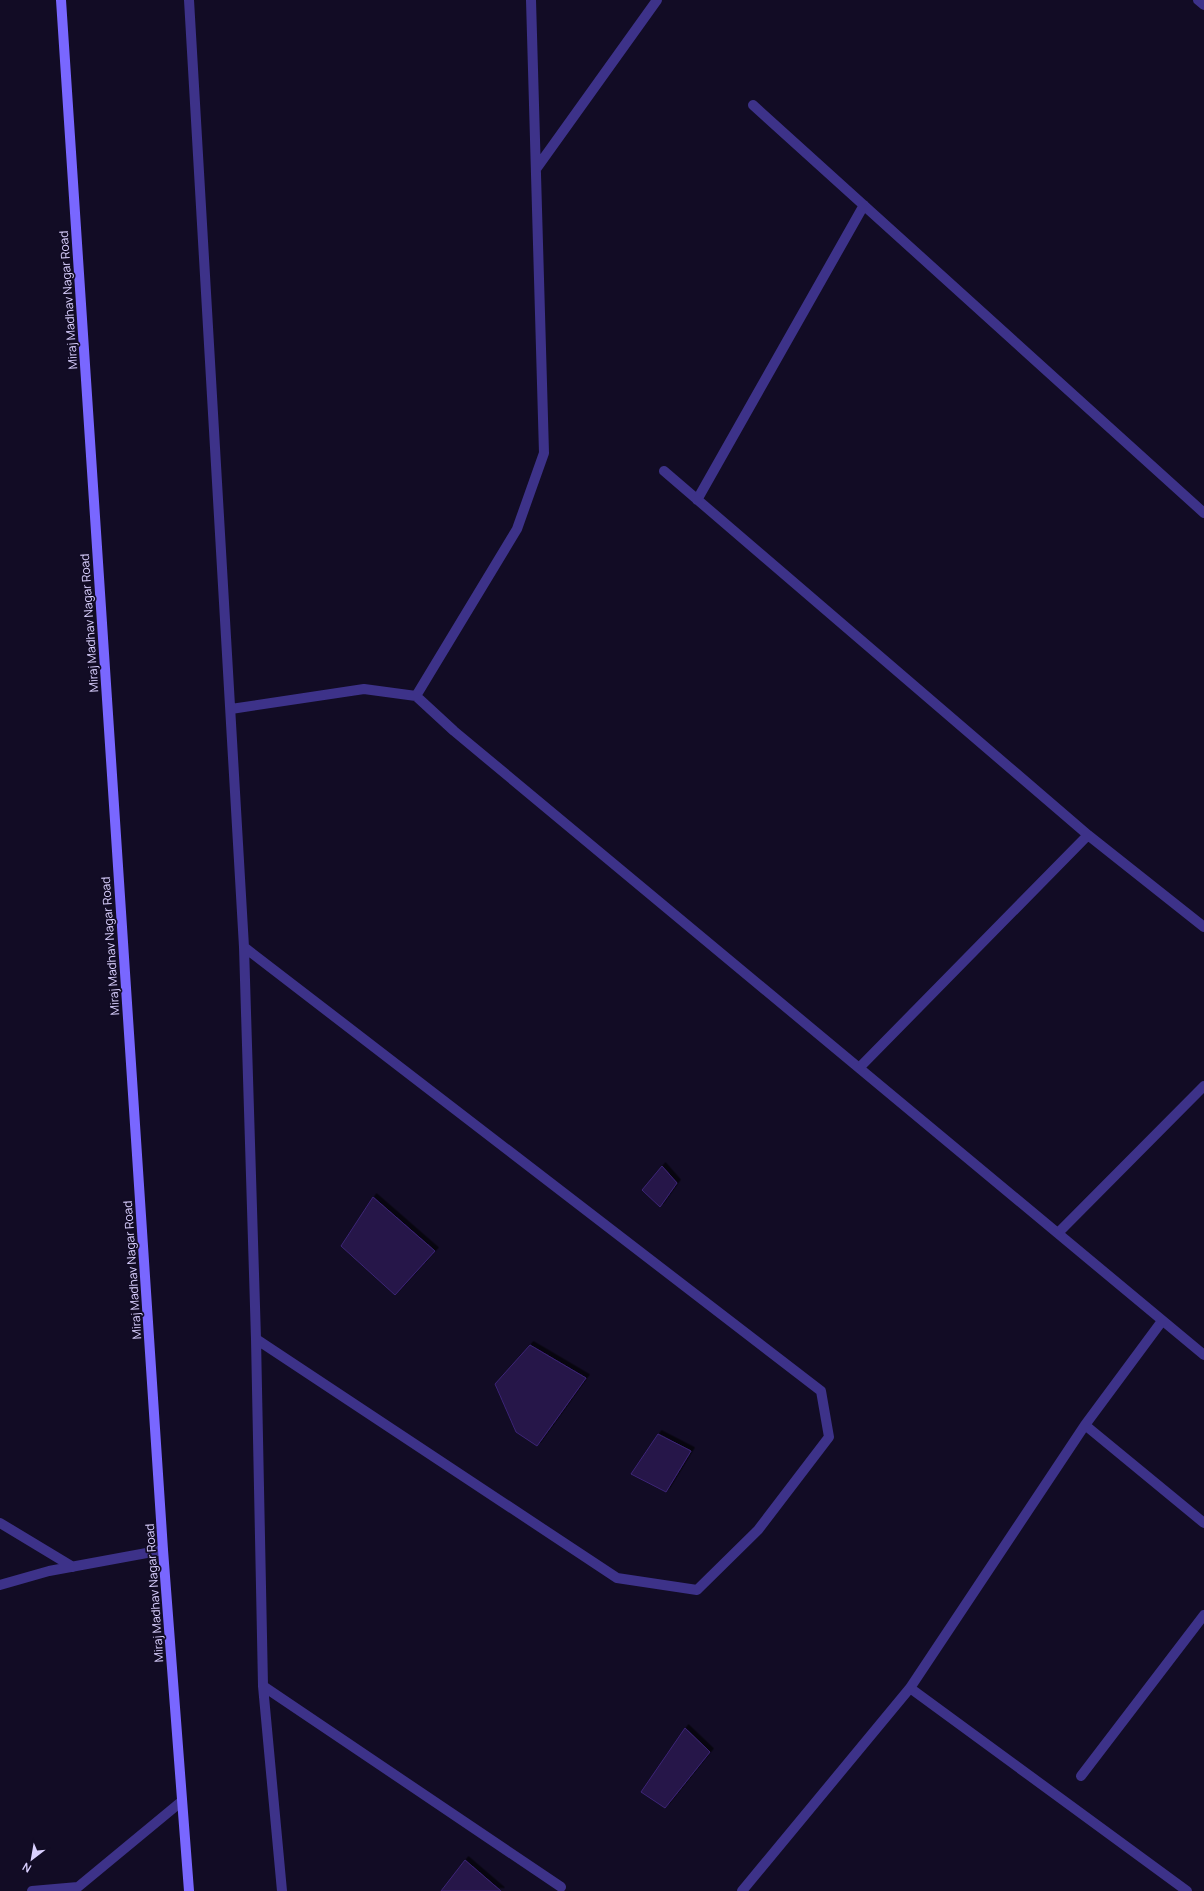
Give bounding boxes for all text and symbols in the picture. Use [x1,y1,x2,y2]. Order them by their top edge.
street label: Miraj Madhav Nagar Road [55,230,81,370]
street label: Miraj Madhav Nagar Road [76,553,102,693]
street label: Miraj Madhav Nagar Road [97,876,123,1016]
street label: Miraj Madhav Nagar Road [119,1200,145,1340]
street label: Miraj Madhav Nagar Road [141,1523,167,1663]
north arrow [12,1839,52,1879]
text: N [19,1859,34,1876]

